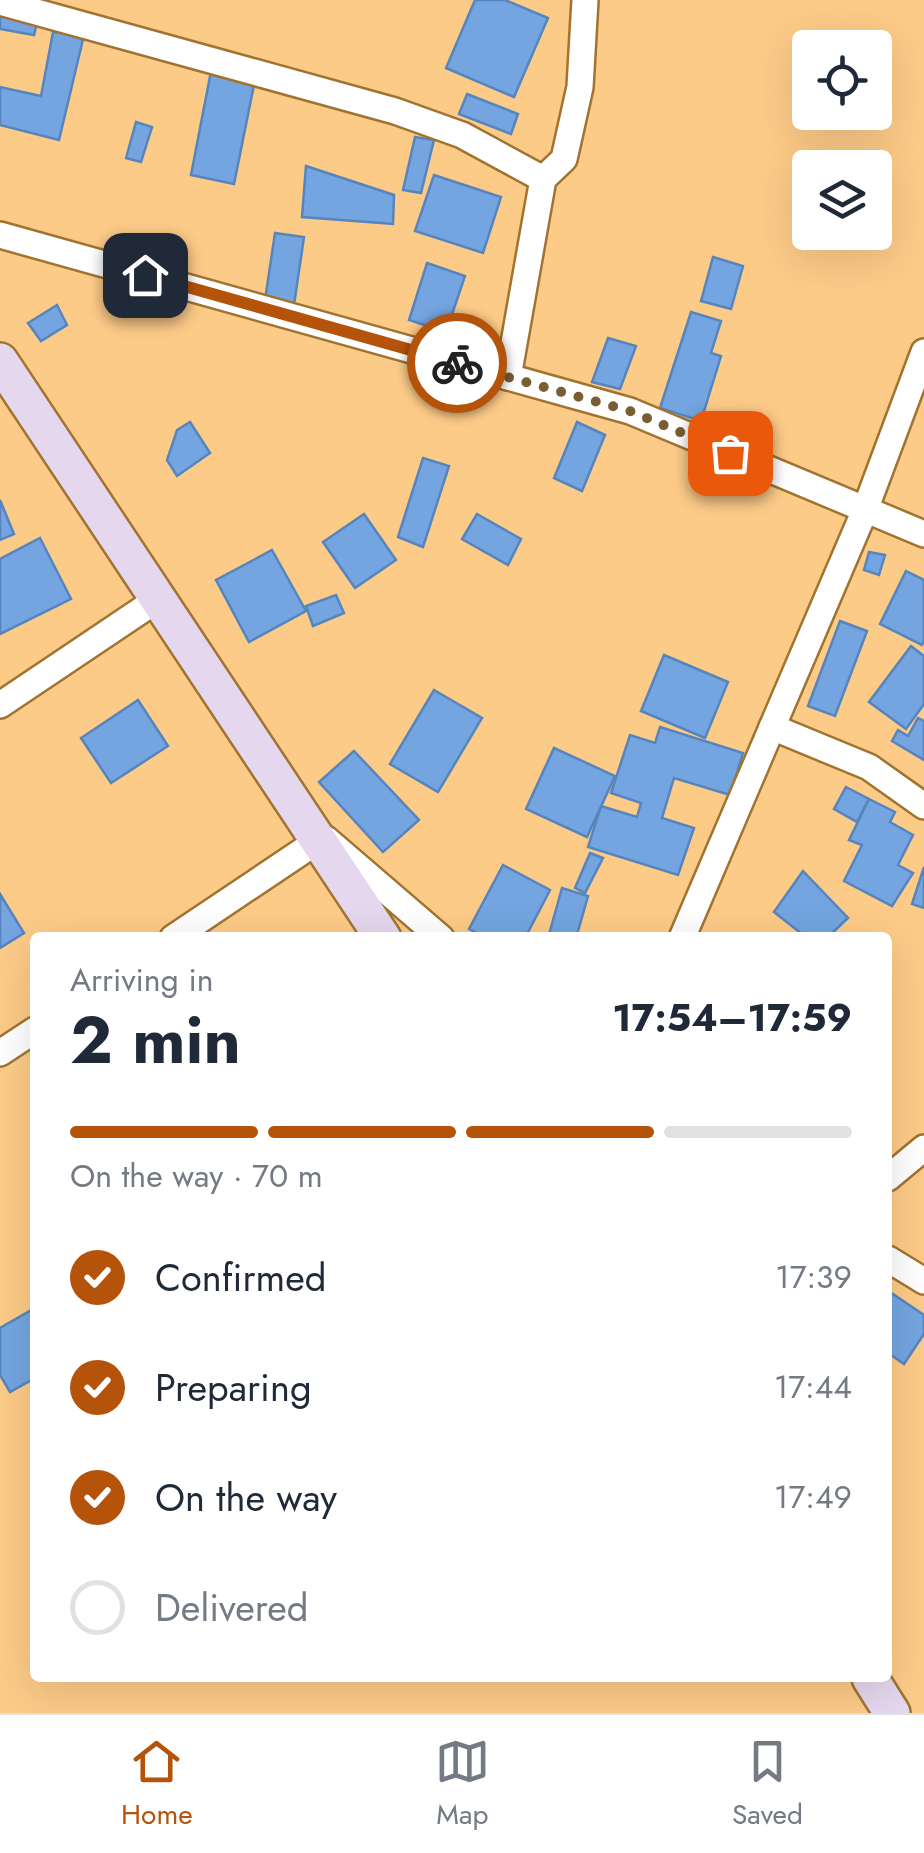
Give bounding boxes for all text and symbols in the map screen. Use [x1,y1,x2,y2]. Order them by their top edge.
map controls [792,30,892,250]
button: locate [792,30,892,130]
button: layers [792,150,892,250]
pin [103,233,188,318]
icon: home [118,248,173,303]
courier [407,313,507,413]
icon: bike [430,336,485,391]
pin [688,411,773,496]
icon: bag [703,426,758,481]
text: Arriving in [70,957,214,1003]
text: 17:54–17:59 [612,990,852,1045]
text: 2 min [70,993,241,1087]
text: On the way · 70 m [70,1153,323,1199]
icon: check [70,1250,125,1305]
text: Confirmed [155,1250,326,1305]
text: 17:39 [775,1254,852,1300]
icon: check [70,1360,125,1415]
text: Preparing [155,1360,312,1415]
text: 17:44 [774,1364,852,1410]
icon: check [70,1470,125,1525]
text: On the way [155,1470,337,1525]
text: 17:49 [774,1474,852,1520]
text: Delivered [155,1580,308,1635]
tab: Home [121,1734,193,1835]
tab: Map [435,1734,490,1835]
tab: Saved [732,1734,803,1835]

